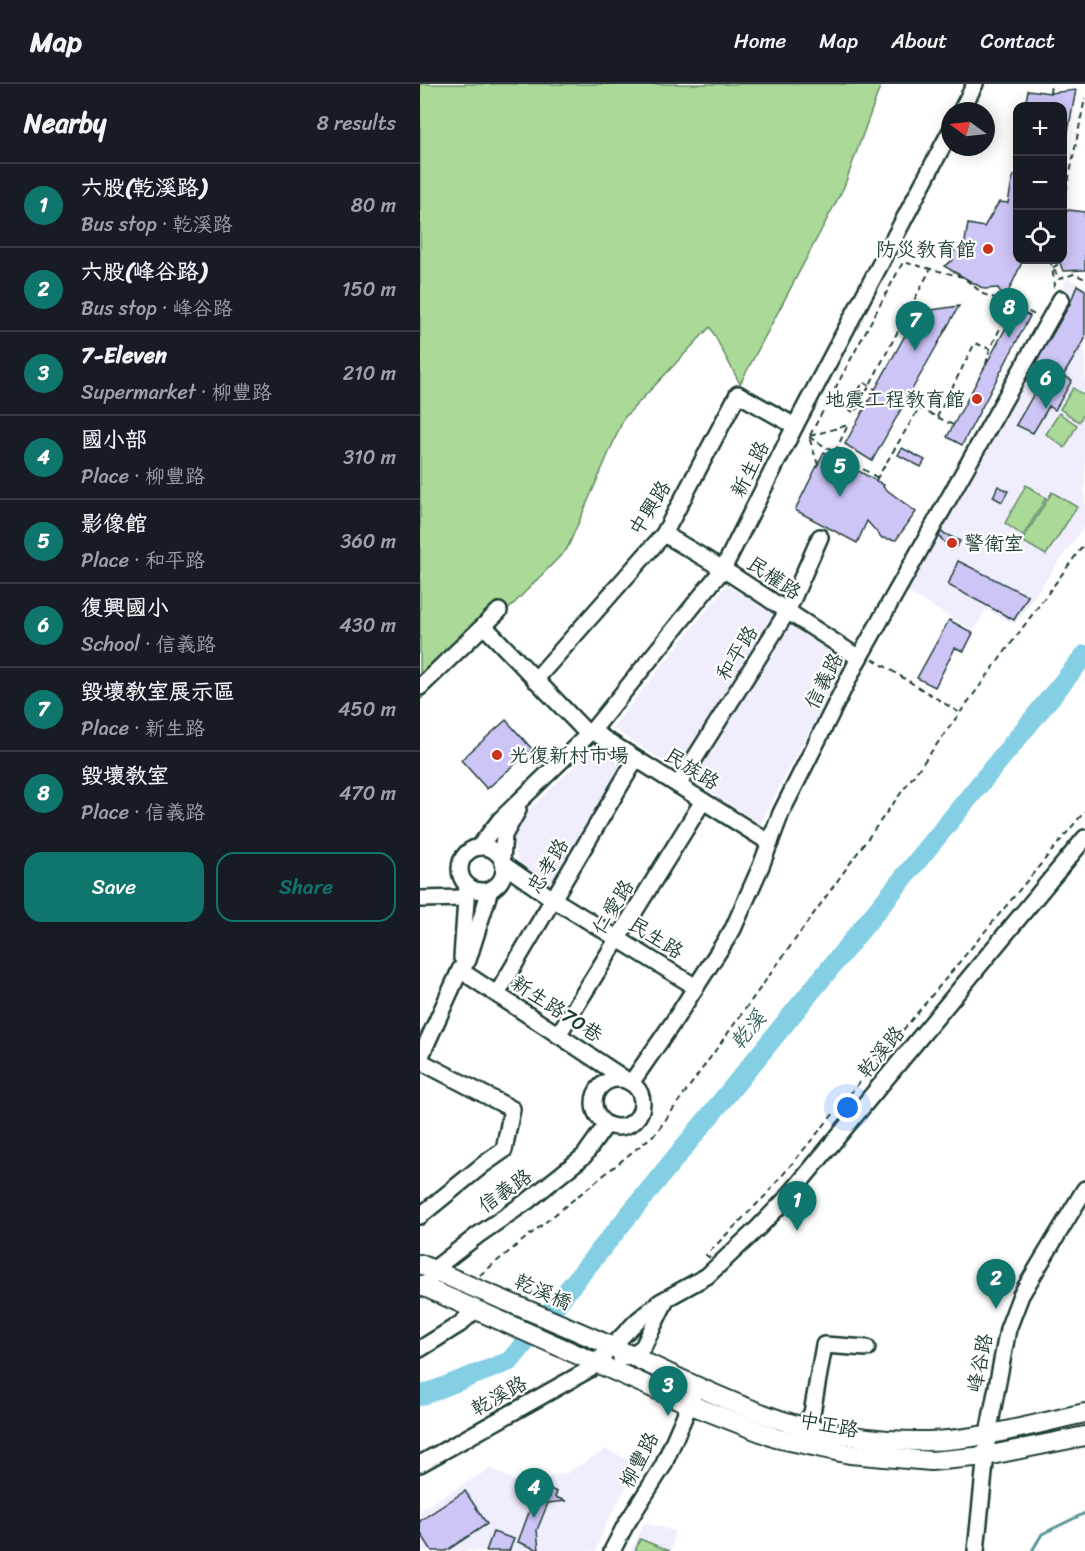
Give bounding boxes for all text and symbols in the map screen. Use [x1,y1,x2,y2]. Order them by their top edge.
text: Map [30,17,82,66]
text: Home [734,22,786,60]
text: Map [819,22,858,60]
text: About [891,22,948,60]
text: Contact [981,22,1055,60]
text: Nearby [24,100,106,146]
north arrow [941,102,995,156]
map controls [1013,102,1067,264]
button: + [1013,102,1067,156]
text: 8 results [317,106,396,141]
button: − [1013,156,1067,210]
text: 六股(乾溪路) [81,168,207,207]
text: 1 [39,188,48,223]
text: 80 m [351,188,396,223]
text: Bus stop · 乾溪路 [81,207,232,242]
button: locate [1013,210,1067,264]
place label: 防災教育館 [876,232,976,267]
marker: 防災教育館 [981,242,995,256]
text: 六股(峰谷路) [81,252,207,291]
text: 2 [38,272,49,307]
text: 150 m [342,272,396,307]
pin: 8 [990,288,1028,338]
text: Bus stop · 峰谷路 [81,291,232,326]
pin: 7 [896,302,934,351]
text: 7-Eleven [81,336,167,375]
text: 3 [38,356,49,391]
text: 210 m [343,356,396,391]
pin: 6 [1026,360,1066,409]
text: Supermarket · 柳豐路 [81,375,272,410]
place label: 地震工程教育館 [825,382,965,417]
marker: 地震工程教育館 [970,392,984,406]
text: 國小部 [81,420,147,459]
street label: 新生路 [721,433,780,504]
text: 4 [37,440,50,475]
text: 310 m [343,440,396,475]
pin: 5 [820,448,860,497]
text: Place · 柳豐路 [81,459,205,494]
street label: 中興路 [619,472,681,543]
text: 影像館 [81,504,147,543]
text: 5 [37,524,50,559]
text: 360 m [340,524,396,559]
place label: 警衛室 [964,526,1024,561]
marker: 警衛室 [945,536,959,550]
text: Place · 和平路 [81,543,205,578]
street label: 民權路 [739,547,809,610]
text: 復興國小 [81,588,169,627]
text: 6 [38,608,49,643]
text: 430 m [339,608,396,643]
street label: 和平路 [706,617,768,688]
text: School · 信義路 [81,627,216,662]
street label: 信義路 [795,645,854,716]
text: 毀壞教室展示區 [81,672,235,711]
text: 7 [38,692,49,727]
text: 450 m [338,692,396,727]
text: Place · 新生路 [81,711,205,746]
place label: 光復新村市場 [509,738,629,773]
street label: 民族路 [657,738,728,800]
marker: 光復新村市場 [490,748,504,762]
text: 毀壞教室 [81,756,169,795]
text: 8 [37,776,50,811]
text: 470 m [339,776,396,811]
text: Place · 信義路 [81,795,205,830]
street label: 忠孝路 [518,830,579,901]
button: Save [24,852,204,922]
button: Share [216,852,396,922]
street label: 仁愛路 [582,871,644,942]
street label: 民生路 [621,907,692,969]
street label: 新生路70巷 [504,966,611,1053]
water label: 乾溪 [720,1001,777,1058]
street label: 乾溪路 [848,1017,914,1086]
your location [833,1093,862,1122]
street label: 信義路 [470,1159,540,1223]
pin: 1 [778,1182,817,1231]
pin: 2 [976,1260,1016,1309]
street label: 乾溪橋 [508,1264,578,1320]
street label: 峰谷路 [957,1329,1003,1396]
street label: 乾溪路 [464,1366,535,1426]
pin: 3 [648,1366,688,1416]
street label: 中正路 [796,1402,863,1448]
street label: 柳豐路 [609,1424,669,1495]
pin: 4 [514,1468,554,1518]

